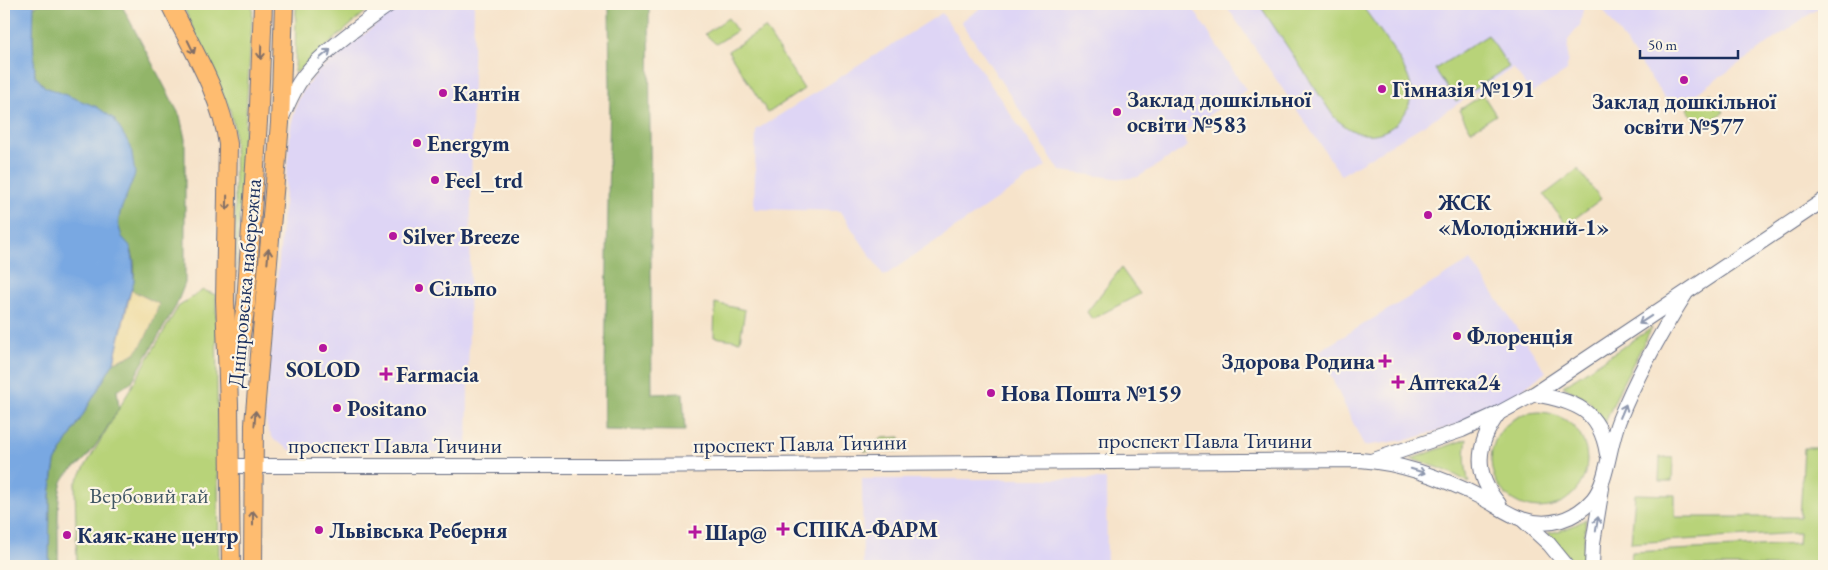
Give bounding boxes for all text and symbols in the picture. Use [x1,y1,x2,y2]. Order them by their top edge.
scale bar [1640,28,1738,60]
text: 50 m [1648,35,1677,54]
one-way arrow [187,40,197,55]
one-way arrow [256,44,266,60]
one-way arrow [319,49,332,60]
marker: Заклад дошкільної освіти №577 [1678,74,1690,86]
place label: Гімназія №191 [1392,75,1535,104]
place label: Кантін [453,79,520,108]
marker: Гімназія №191 [1376,83,1388,95]
place label: Заклад дошкільної освіти №583 [1127,85,1312,139]
marker: Кантін [437,87,449,99]
place label: Заклад дошкільної освіти №577 [1592,87,1777,141]
marker: Заклад дошкільної освіти №583 [1111,106,1123,118]
place label: Energym [427,129,510,158]
marker: Energym [411,137,423,149]
place label: Feel_trd [445,166,523,195]
marker: Feel_trd [429,174,441,186]
street label: Дніпровська набережна [221,177,268,389]
place label: ЖСК «Молодіжний-1» [1437,188,1609,242]
one-way arrow [222,194,232,210]
marker: ЖСК «Молодіжний-1» [1422,209,1434,221]
place label: Silver Breeze [403,222,520,251]
marker: Silver Breeze [387,230,399,242]
one-way arrow [264,248,273,264]
place label: Сільпо [429,274,497,303]
marker: Сільпо [413,282,425,294]
one-way arrow [1639,315,1653,325]
place label: Флоренція [1467,322,1573,351]
marker: Флоренція [1451,330,1463,342]
marker: SOLOD [317,342,329,354]
place label: Здорова Родина [1221,347,1375,376]
place label: SOLOD [286,355,360,384]
marker: Здорова Родина [1379,355,1391,367]
place label: Farmacia [396,360,479,389]
marker: Farmacia [380,368,392,380]
place label: Аптека24 [1407,368,1500,397]
marker: Аптека24 [1392,376,1404,388]
place label: Нова Пошта №159 [1001,379,1181,408]
marker: Нова Пошта №159 [985,387,997,399]
place label: Positano [347,394,427,423]
marker: Positano [331,402,343,414]
one-way arrow [1618,404,1628,419]
one-way arrow [250,410,259,426]
street label: проспект Павла Тичини [1098,426,1312,455]
street label: проспект Павла Тичини [693,427,908,460]
street label: проспект Павла Тичини [288,431,502,460]
one-way arrow [1409,467,1425,476]
park label: Вербовий гай [89,481,209,510]
one-way arrow [248,510,258,526]
place label: СПІКА-ФАРМ [793,515,938,544]
place label: Львівська Реберня [329,516,508,545]
one-way arrow [1592,516,1602,532]
place label: Шар@ [705,518,767,547]
place label: Каяк-кане центр [77,521,238,550]
marker: СПІКА-ФАРМ [777,523,789,535]
marker: Львівська Реберня [313,524,325,536]
marker: Шар@ [689,526,701,538]
marker: Каяк-кане центр [61,529,73,541]

